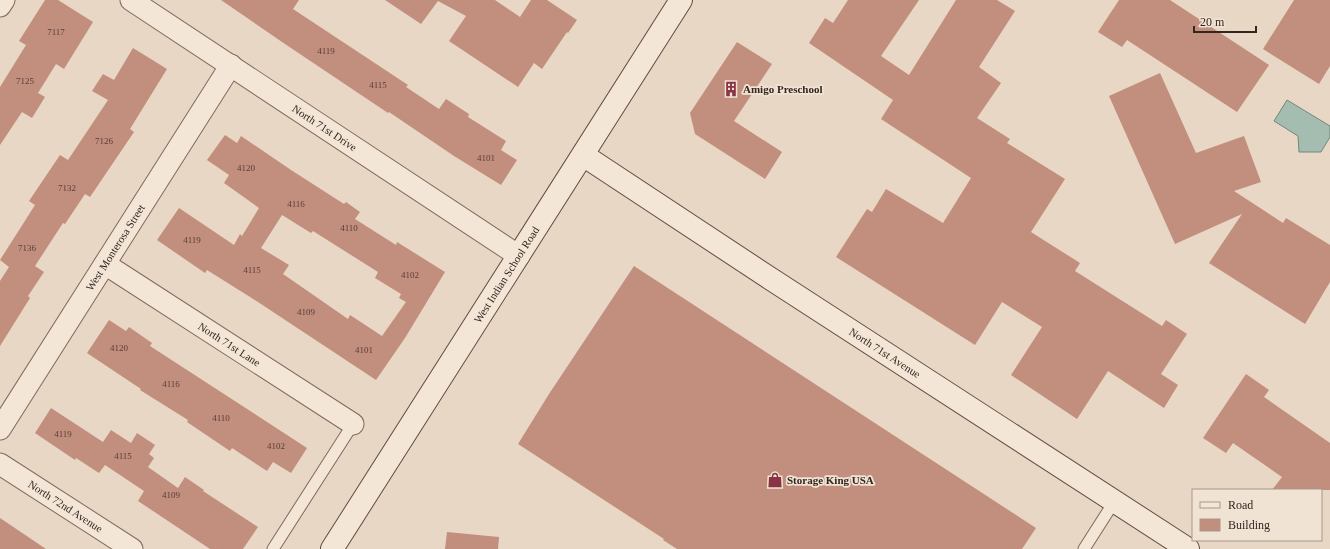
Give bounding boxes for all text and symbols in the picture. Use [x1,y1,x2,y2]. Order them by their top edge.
scale bar [1194,8,1256,34]
text: 20 m [1200,15,1225,29]
house number: 7117 [47,27,65,37]
house number: 4119 [317,46,335,56]
house number: 7125 [16,76,35,86]
house number: 4115 [369,80,387,90]
building icon: Amigo Preschool [722,80,740,98]
place label: Amigo Preschool [743,83,823,95]
street label: North 71st Drive [290,102,359,153]
house number: 7126 [95,136,114,146]
house number: 4101 [477,153,495,163]
house number: 4120 [237,163,256,173]
house number: 7132 [58,183,76,193]
house number: 4116 [287,199,305,209]
street label: West Monterosa Street [83,202,147,293]
house number: 4110 [340,223,358,233]
street label: West Indian School Road [471,224,542,325]
house number: 4119 [183,235,201,245]
house number: 7136 [18,243,37,253]
house number: 4115 [243,265,261,275]
house number: 4102 [401,270,419,280]
house number: 4109 [297,307,316,317]
street label: North 71st Lane [196,320,263,369]
street label: North 71st Avenue [847,325,923,380]
house number: 4120 [110,343,129,353]
house number: 4101 [355,345,373,355]
house number: 4116 [162,379,180,389]
house number: 4110 [212,413,230,423]
house number: 4119 [54,429,72,439]
house number: 4102 [267,441,285,451]
house number: 4115 [114,451,132,461]
shop icon: Storage King USA [766,471,784,489]
place label: Storage King USA [787,474,874,486]
street label: North 72nd Avenue [26,478,105,535]
legend [1192,489,1322,541]
house number: 4109 [162,490,181,500]
text: Road [1228,498,1253,512]
text: Building [1228,518,1270,532]

